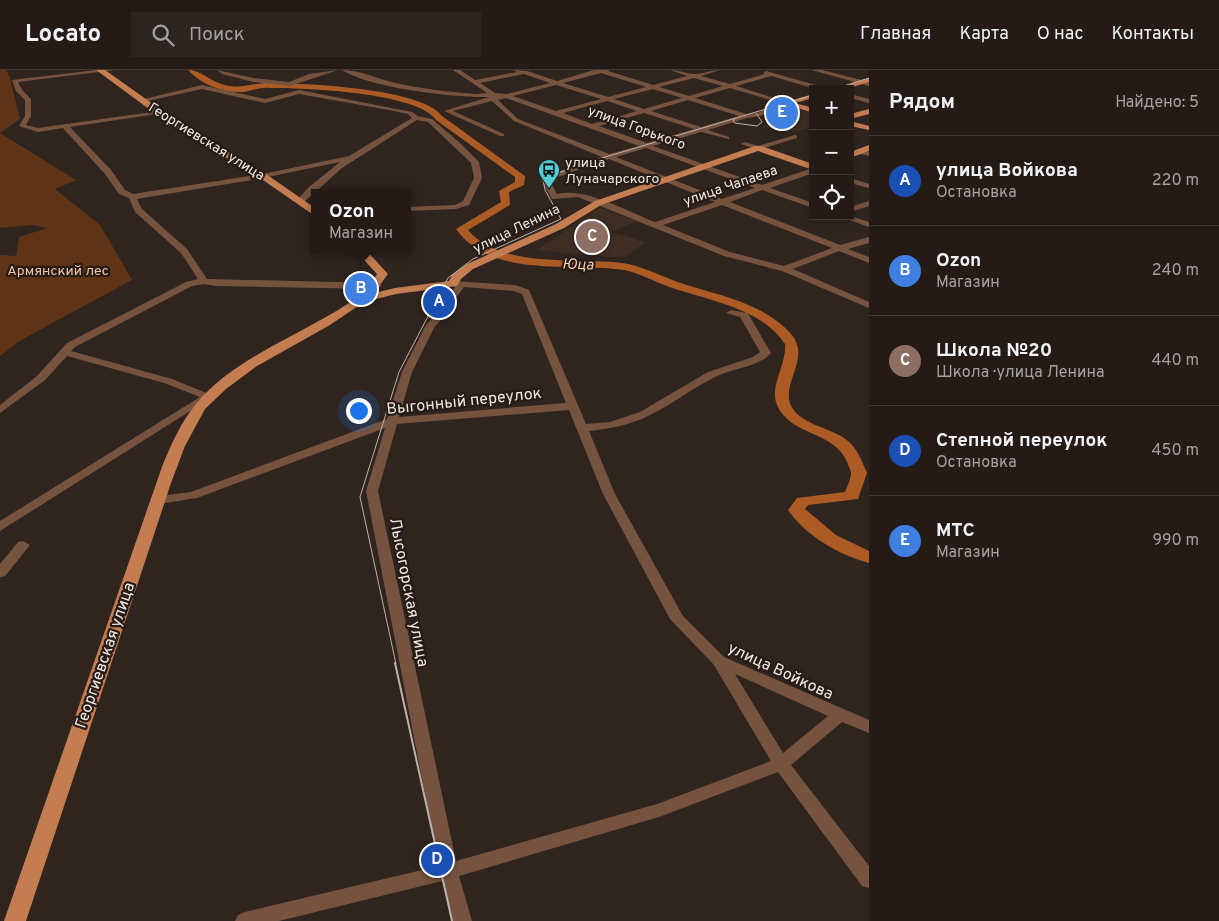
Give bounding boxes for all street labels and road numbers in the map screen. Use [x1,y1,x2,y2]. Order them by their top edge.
street label: Георгиевская улица [145,100,267,185]
street label: улица Горького [585,103,688,154]
street label: улица Чапаева [681,162,780,211]
street label: улица Ленина [470,201,563,258]
street label: Выгонный переулок [386,384,543,420]
street label: Лысогорская улица [384,516,432,669]
street label: Георгиевская улица [72,580,140,731]
street label: улица Войкова [724,639,836,705]

